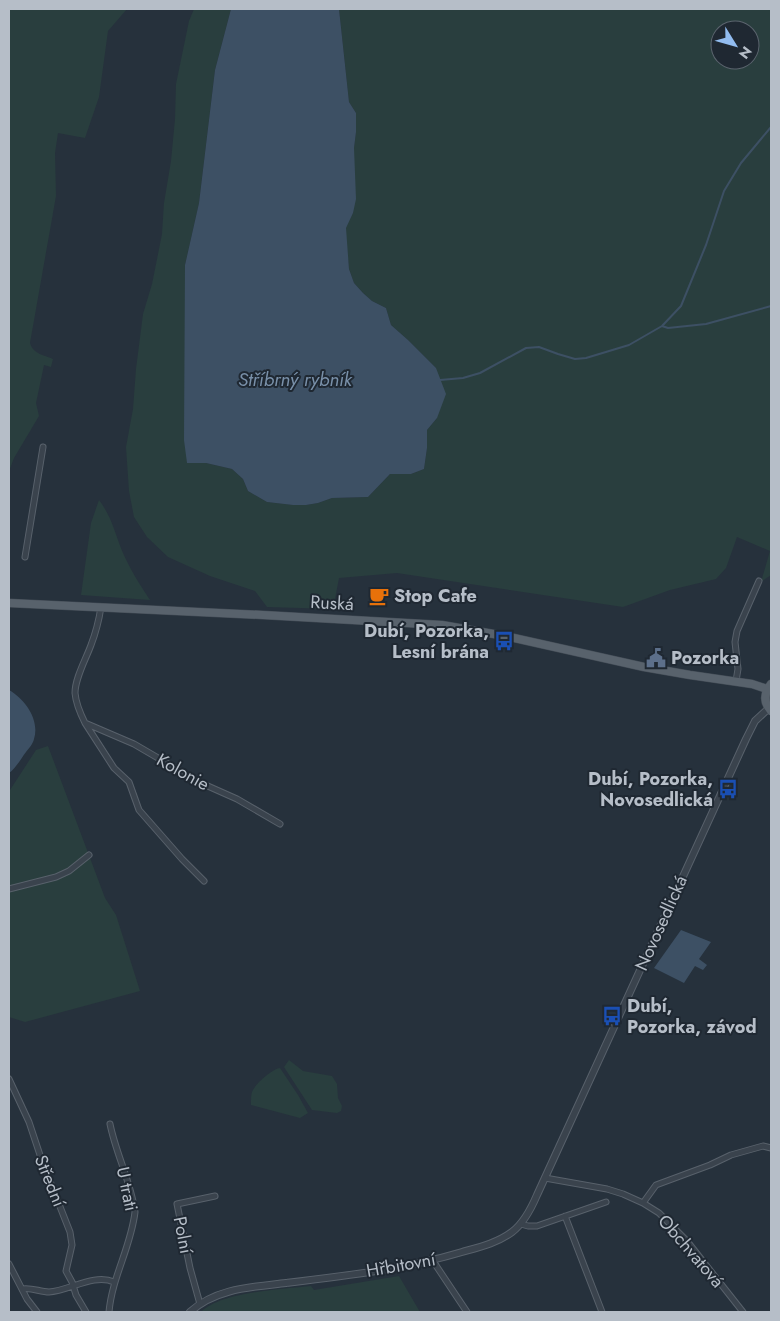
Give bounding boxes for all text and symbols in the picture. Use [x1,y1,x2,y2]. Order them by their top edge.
north arrow [710,20,760,70]
text: N [734,42,757,63]
water label: Stříbrný rybník [238,366,353,393]
place label: Stop Cafe [394,583,477,609]
cafe icon: Stop Cafe [368,585,390,607]
street label: Ruská [310,589,354,617]
place label: Dubí, Pozorka, Lesní brána [364,618,489,665]
bus stop icon: Dubí, Pozorka, Lesní brána [493,630,515,652]
place label: Pozorka [671,645,739,671]
public building icon: Pozorka [645,647,667,669]
street label: Kolonie [152,747,214,797]
place label: Dubí, Pozorka, Novosedlická [588,766,713,813]
bus stop icon: Dubí, Pozorka, Novosedlická [717,778,739,800]
street label: Novosedlická [628,871,694,975]
place label: Dubí, Pozorka, závod [627,993,757,1040]
bus stop icon: Dubí, Pozorka, závod [601,1005,623,1027]
street label: Střední [28,1151,73,1212]
street label: U trati [110,1164,144,1214]
street label: Obchvatová [652,1209,730,1293]
street label: Polní [167,1214,200,1257]
street label: Hřbitovní [364,1246,439,1284]

